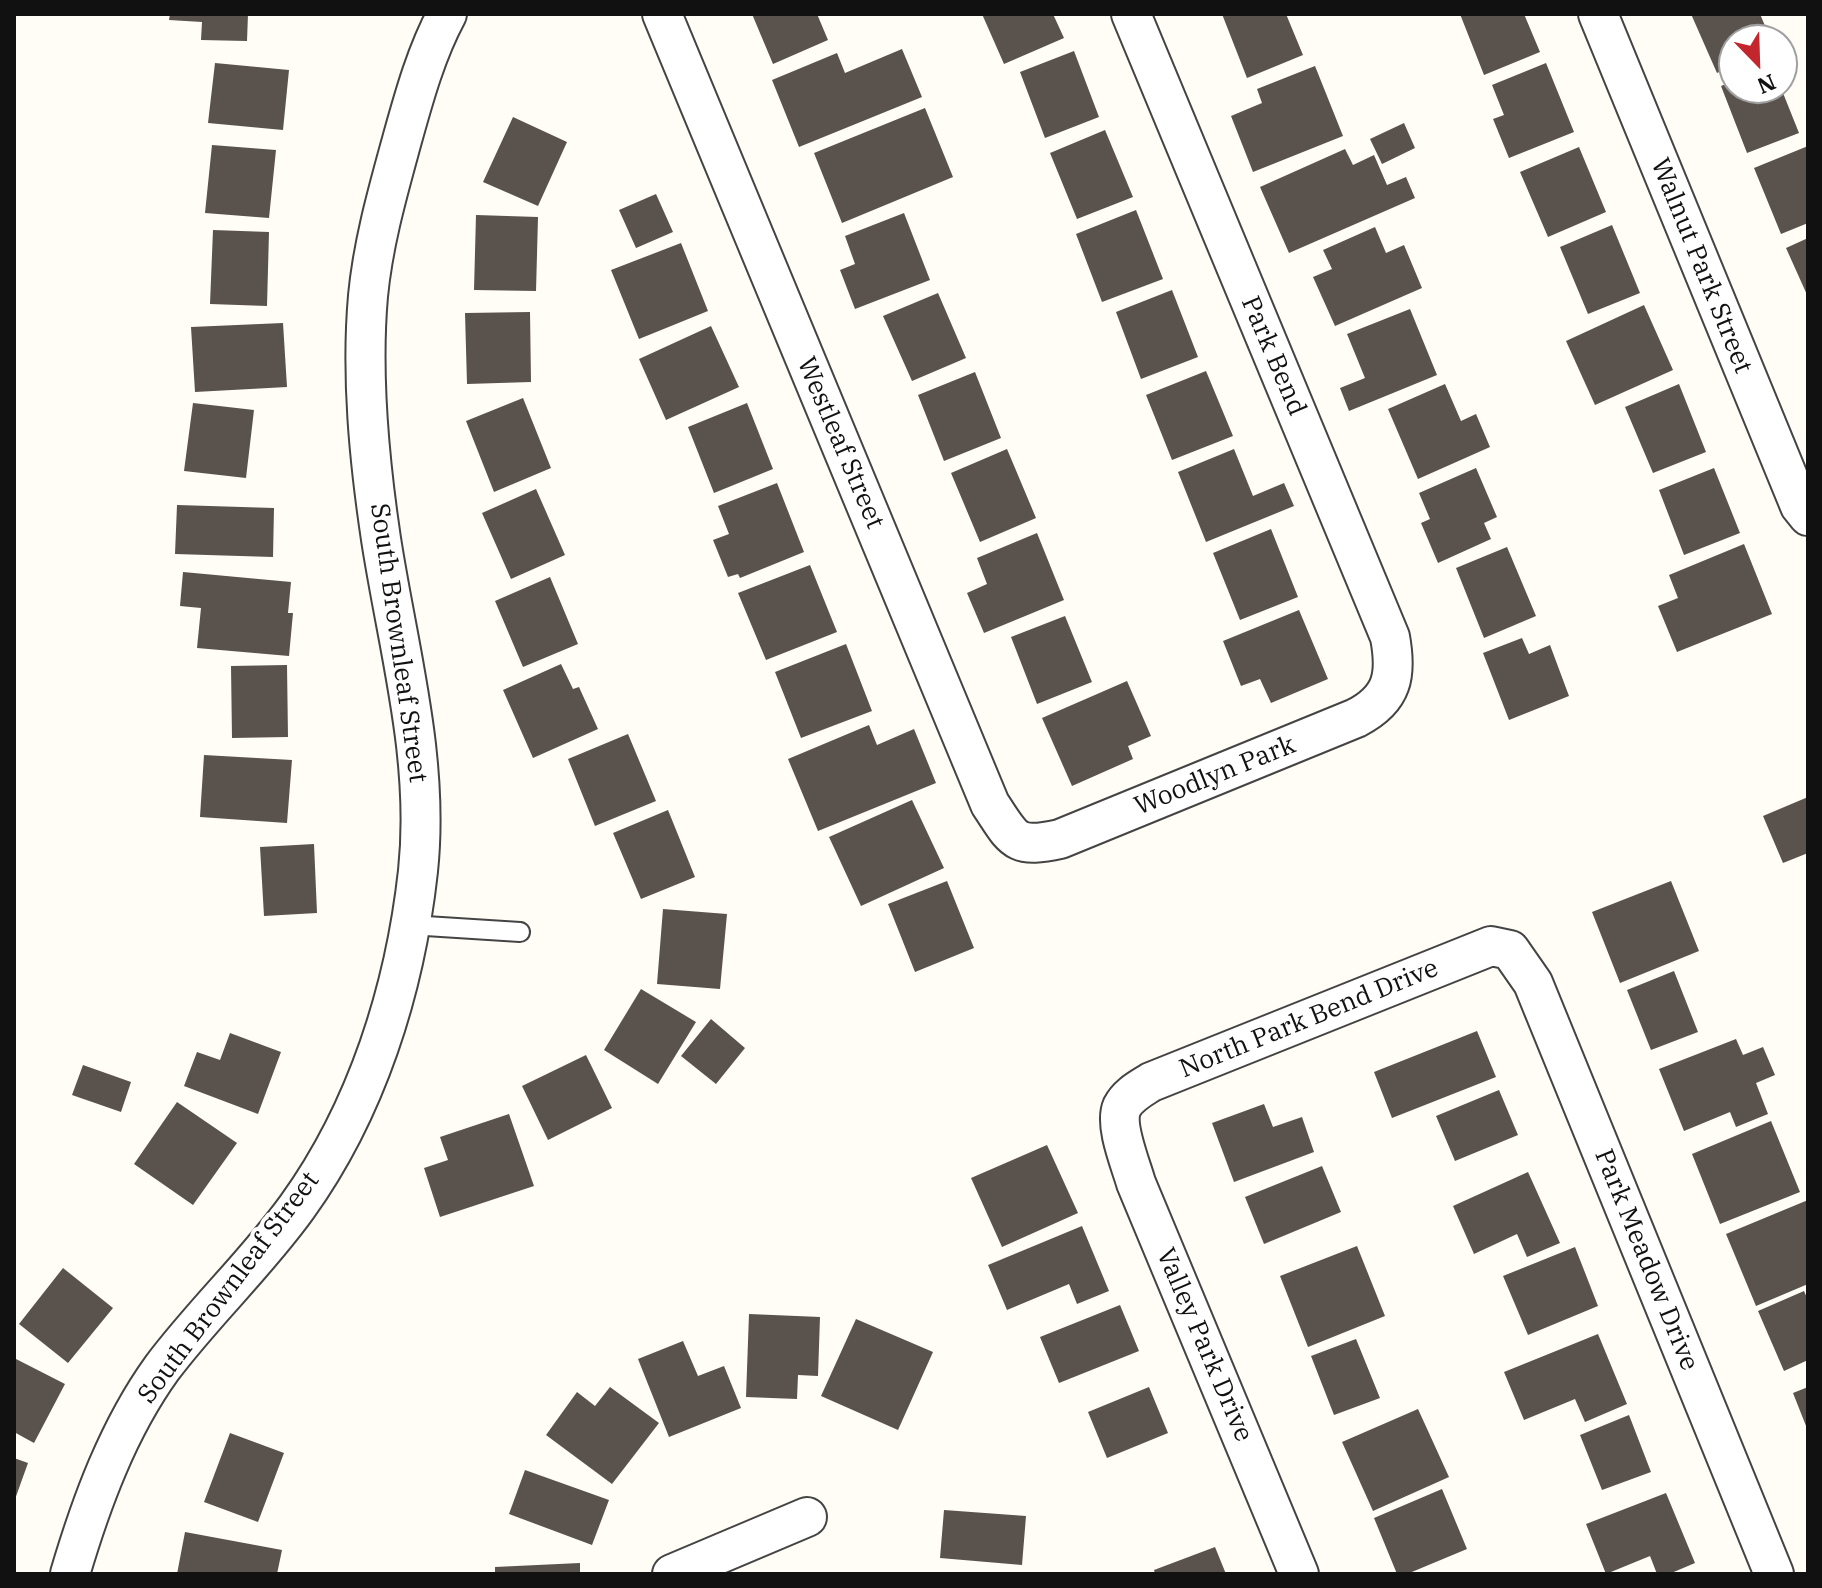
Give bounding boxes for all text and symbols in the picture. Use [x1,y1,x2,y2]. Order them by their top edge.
north arrow [1718,24,1798,104]
text: N [1753,68,1780,101]
street label: Walnut Park Street [1644,154,1758,378]
street label: Park Bend [1234,292,1312,420]
street label: Westleaf Street [790,352,890,534]
street label: South Brownleaf Street [363,501,433,785]
street label: Woodlyn Park [1130,730,1300,822]
street label: North Park Bend Drive [1175,953,1443,1085]
street label: Park Meadow Drive [1587,1145,1705,1375]
street label: South Brownleaf Street [132,1166,326,1410]
street label: Valley Park Drive [1149,1243,1259,1447]

